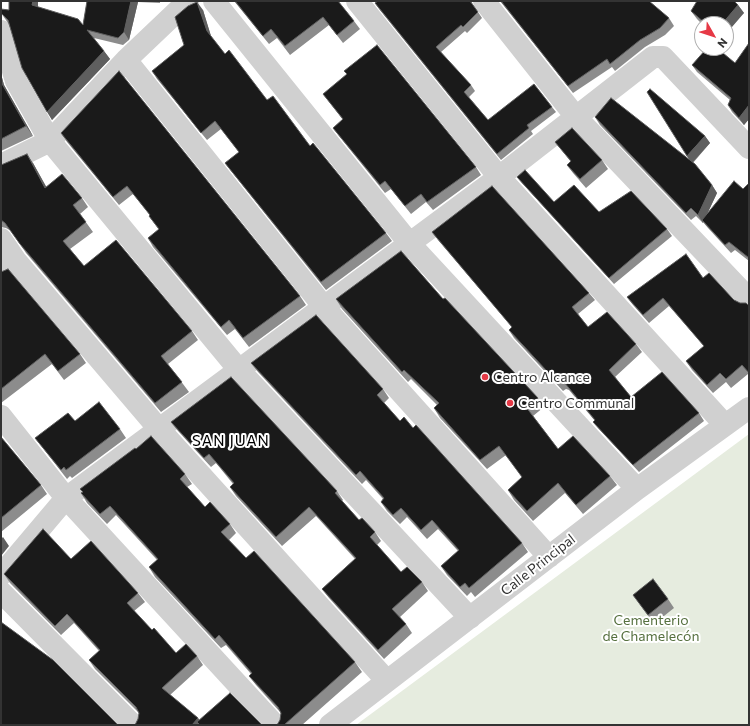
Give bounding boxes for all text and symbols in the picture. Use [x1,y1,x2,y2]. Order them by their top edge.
north arrow [694,16,734,56]
text: N [715,36,731,51]
place label: Centro Alcance [493,369,590,385]
marker: Centro Alcance [480,372,490,382]
place label: Centro Communal [518,395,634,411]
marker: Centro Communal [505,398,515,408]
district label: SAN JUAN [192,432,270,450]
street label: Calle Principal [497,531,579,599]
park label: Cementerio de Chamelecón [603,612,699,644]

